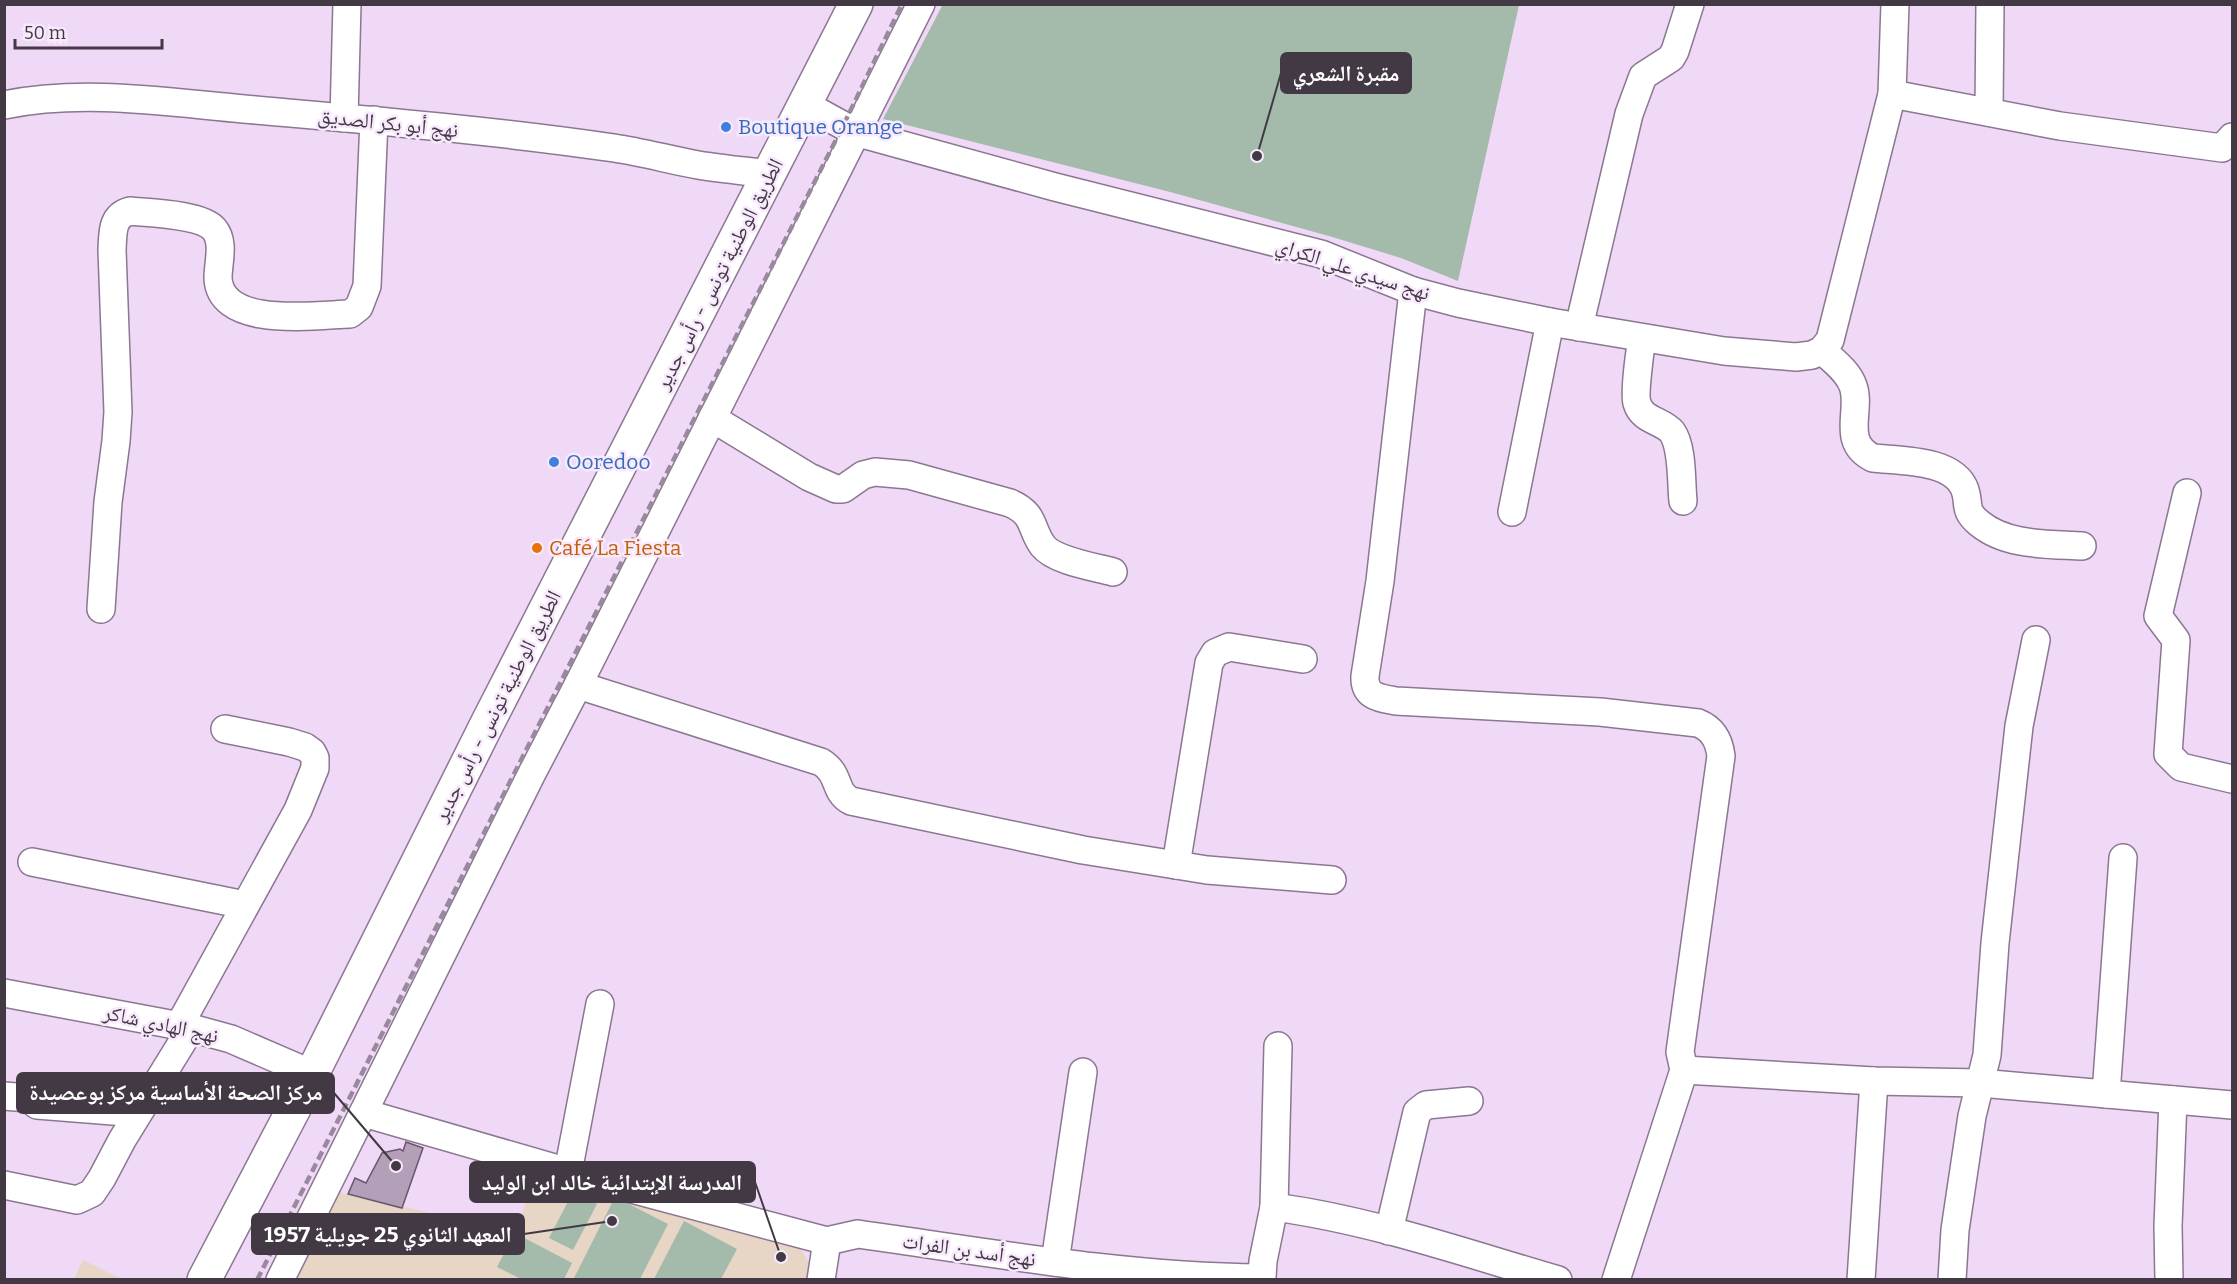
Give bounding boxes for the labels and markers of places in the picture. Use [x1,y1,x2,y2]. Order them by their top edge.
callout: مقبرة الشعري [1281,53,1411,93]
place label: Boutique Orange [738,114,903,140]
marker: Boutique Orange [719,120,733,134]
place label: Ooredoo [566,449,650,475]
marker: Ooredoo [547,455,561,469]
place label: Café La Fiesta [549,535,682,561]
marker: Café La Fiesta [530,541,544,555]
callout: مركز الصحة الأساسية مركز بوعصيدة [17,1073,334,1113]
callout: المدرسة الإبتدائية خالد ابن الوليد [470,1162,755,1202]
callout: المعهد الثانوي 25 جويلية 1957 [252,1214,524,1254]

